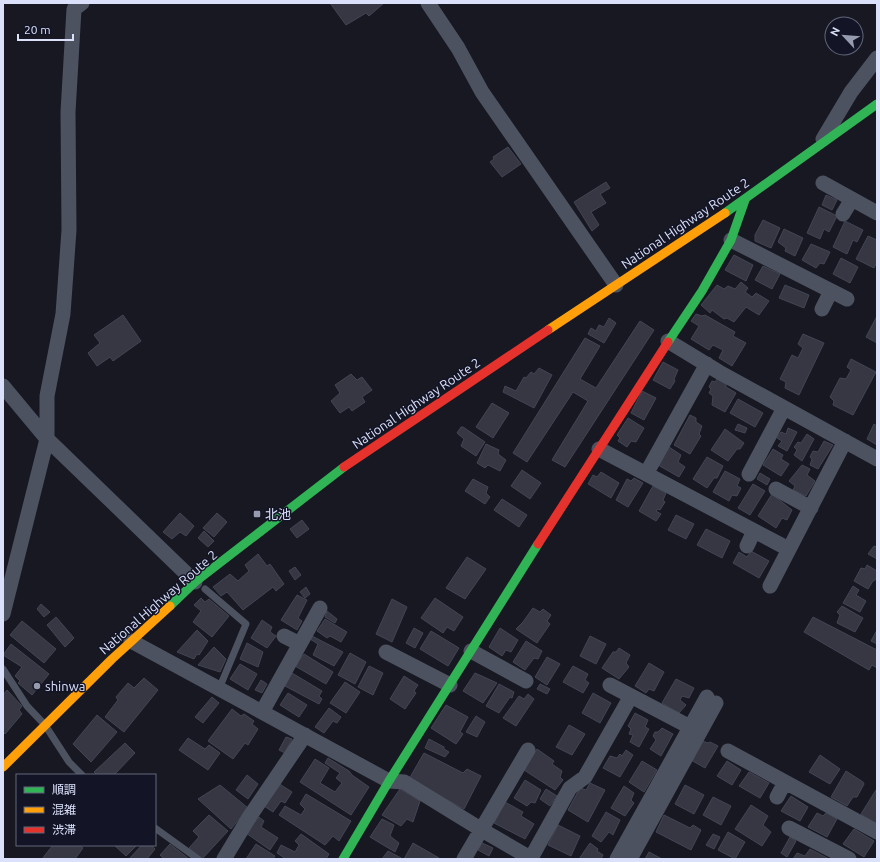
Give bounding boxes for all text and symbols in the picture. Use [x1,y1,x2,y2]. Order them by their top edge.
scale bar [18,16,73,42]
north arrow [824,16,864,56]
text: 20 m [24,23,51,36]
text: N [828,25,842,38]
street label: National Highway Route 2 [618,175,752,271]
street label: National Highway Route 2 [349,355,483,451]
place label: 北池 [265,507,291,521]
marker: 北池 [252,509,262,519]
street label: National Highway Route 2 [96,547,220,657]
place label: shinwa [45,679,85,693]
marker: shinwa [32,681,42,691]
legend [16,774,156,846]
text: 順調 [52,783,76,796]
text: 混雑 [52,803,76,816]
text: 渋滞 [52,823,76,836]

